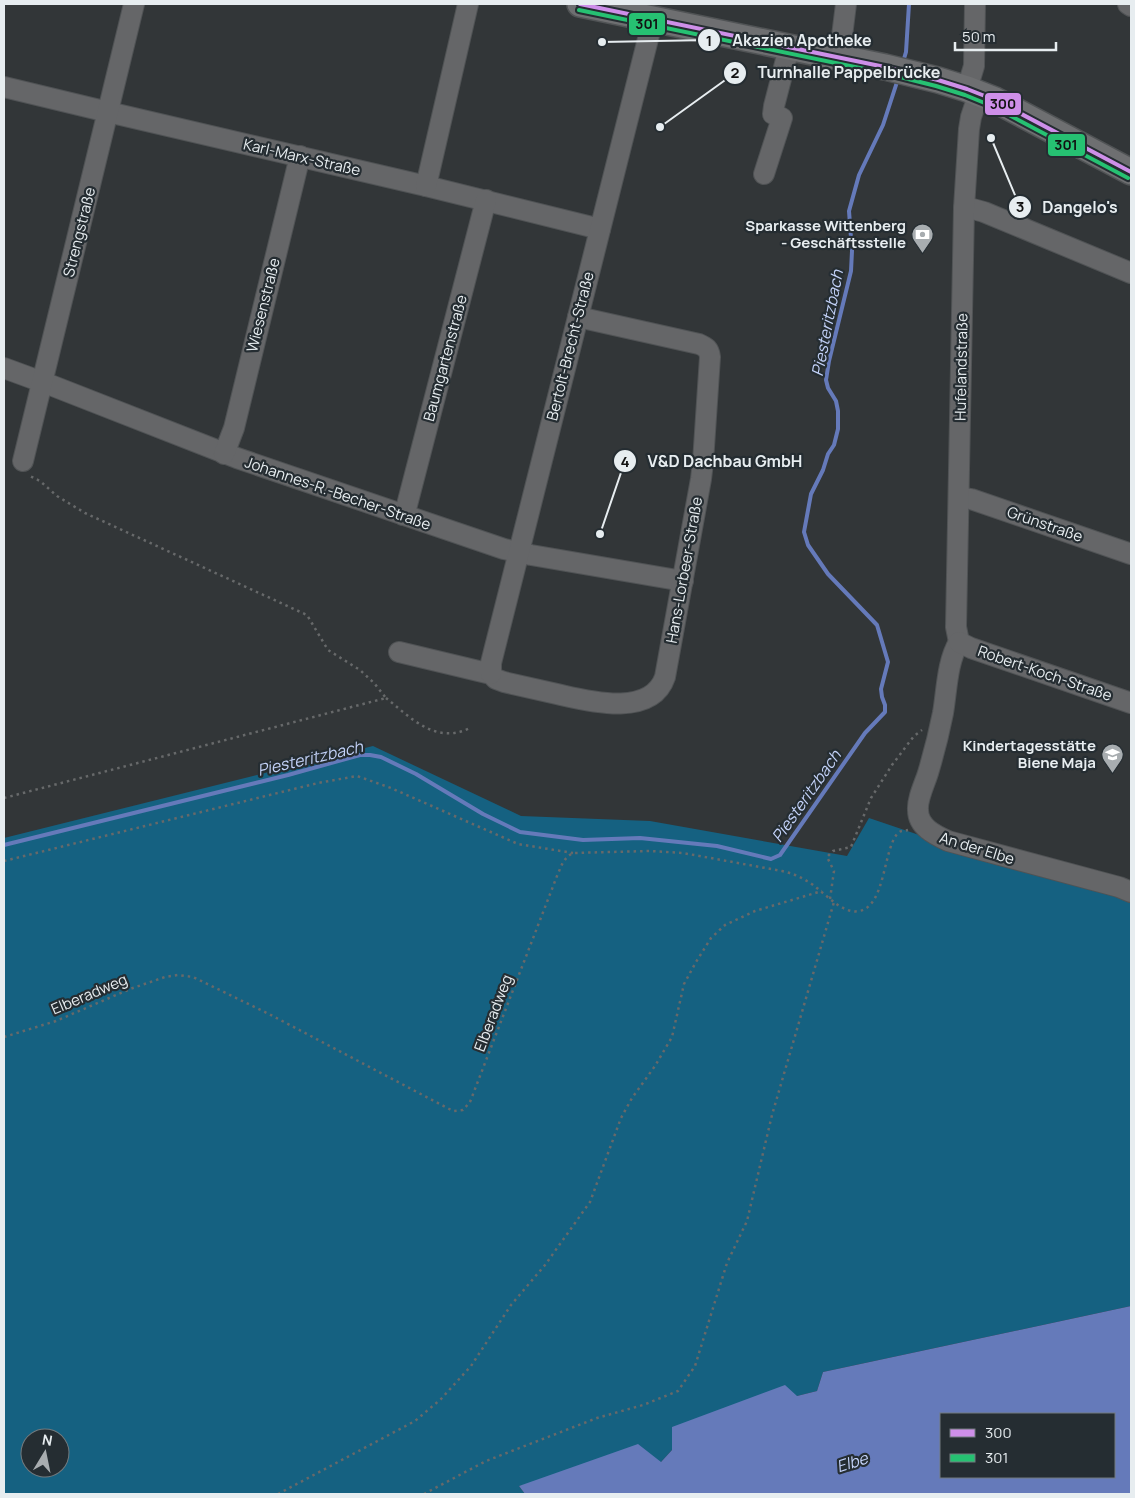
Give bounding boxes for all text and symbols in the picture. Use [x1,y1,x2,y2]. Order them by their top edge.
line badge: 301 [628,12,666,36]
text: 301 [635,14,659,33]
scale bar [955,20,1056,52]
callout: Akazien Apotheke [697,25,881,56]
text: 50 m [962,26,996,47]
text: Akazien Apotheke [732,29,872,51]
text: 1 [706,30,712,51]
callout: Turnhalle Pappelbrücke [722,57,950,88]
text: Turnhalle Pappelbrücke [758,61,941,83]
text: 2 [731,62,740,83]
line badge: 300 [984,92,1022,116]
text: 300 [990,94,1016,113]
street label: Karl-Marx-Straße [241,133,363,181]
line badge: 301 [1047,133,1086,157]
text: 301 [1054,135,1078,154]
street label: Strengstraße [58,185,100,279]
callout: Dangelo's [1007,192,1127,223]
text: 3 [1016,196,1024,217]
text: Dangelo's [1042,196,1118,218]
place label: Sparkasse Wittenberg - Geschäftsstelle [745,215,906,253]
bank icon: Sparkasse Wittenberg - Geschäftsstelle [910,222,934,253]
street label: Wiesenstraße [241,255,285,354]
water label: Piesteritzbach [806,268,848,378]
street label: Bertolt-Brecht-Straße [541,269,599,423]
street label: Baumgartenstraße [418,292,472,424]
street label: Hufelandstraße [950,313,972,421]
callout: V&D Dachbau GmbH [612,446,812,477]
text: V&D Dachbau GmbH [648,450,802,472]
street label: Johannes-R.-Becher-Straße [242,451,434,535]
text: 4 [620,451,630,472]
street label: Hans-Lorbeer-Straße [661,495,707,645]
street label: Grünstraße [1004,501,1086,547]
street label: Robert-Koch-Straße [975,640,1115,706]
water label: Piesteritzbach [255,735,365,781]
place label: Kindertagesstätte Biene Maja [963,735,1096,773]
school or university icon: Kindertagesstätte Biene Maja [1100,742,1124,773]
water label: Piesteritzbach [766,745,846,846]
street label: An der Elbe [937,827,1017,869]
street label: Elberadweg [48,969,130,1019]
street label: Elberadweg [469,971,517,1055]
legend [940,1413,1115,1478]
text: 300 [985,1422,1012,1443]
north arrow [20,1428,70,1478]
text: N [41,1429,54,1450]
water label: Elbe [834,1446,872,1477]
text: 301 [985,1447,1008,1468]

